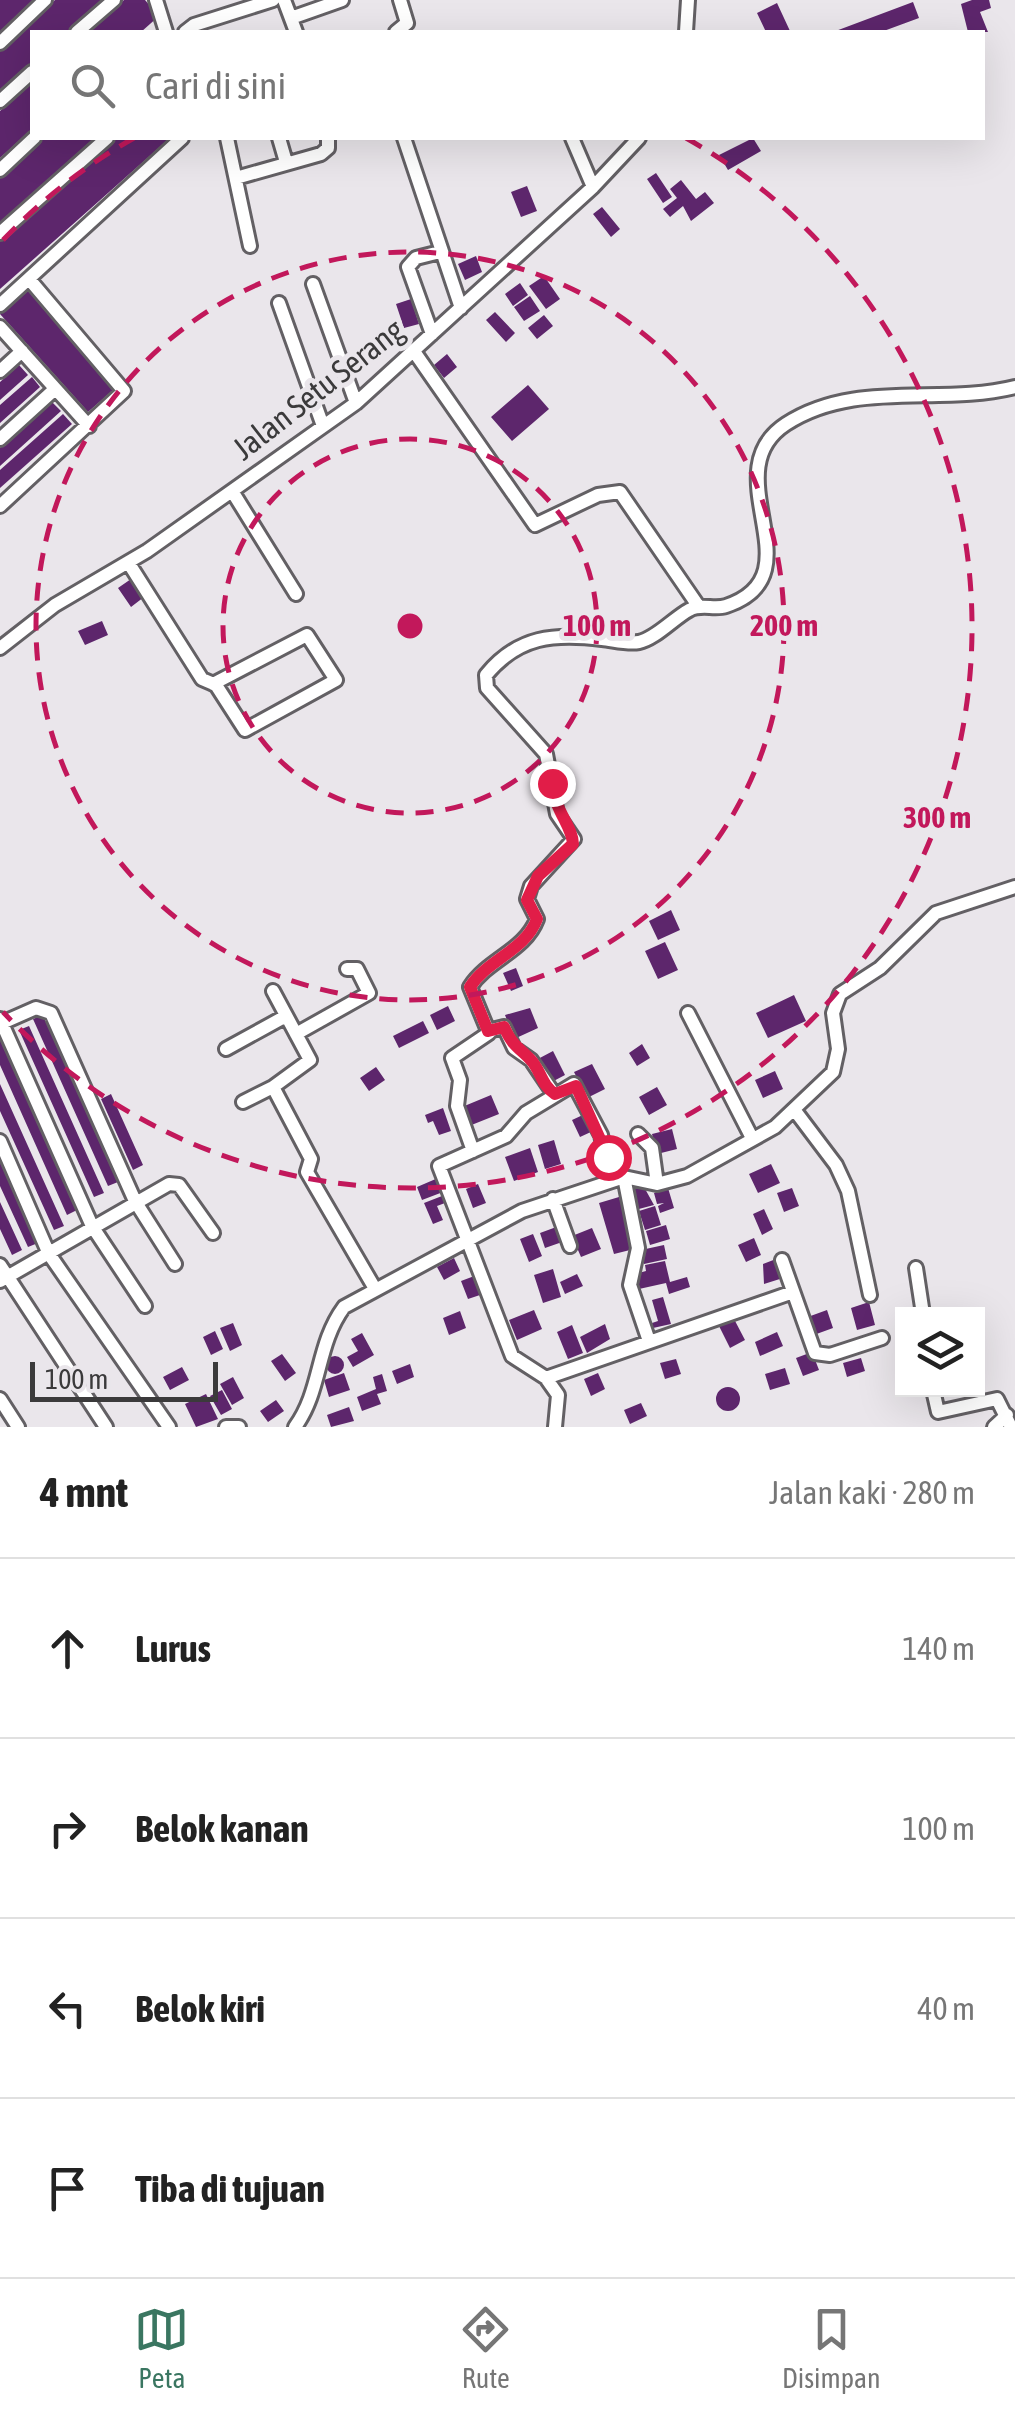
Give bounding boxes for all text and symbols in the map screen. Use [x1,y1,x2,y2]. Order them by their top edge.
search box [30,30,985,140]
icon: search [65,58,120,113]
text: Cari di sini [145,64,286,107]
street label: Jalan Setu Serang [225,311,411,467]
centre of rings [392,608,428,644]
text: 100 m [563,608,631,642]
text: 200 m [750,608,818,642]
route end [530,761,576,807]
text: 300 m [903,800,971,834]
route start [586,1135,632,1181]
map controls [895,1307,985,1397]
button: layers [895,1307,985,1397]
scale bar [30,1357,218,1402]
text: 100 m [45,1363,108,1395]
text: 4 mnt [40,1468,128,1516]
text: Jalan kaki · 280 m [769,1474,975,1511]
icon: ahead [40,1621,95,1676]
text: Lurus [135,1627,211,1670]
text: 140 m [902,1630,975,1667]
icon: right [40,1801,95,1856]
text: Belok kanan [135,1807,309,1850]
text: 100 m [902,1810,975,1847]
icon: left [40,1981,95,2036]
text: Belok kiri [135,1987,265,2030]
text: 40 m [917,1990,975,2027]
icon: arrive [40,2161,95,2216]
text: Tiba di tujuan [135,2167,325,2210]
tab: Peta [134,2302,189,2394]
tab: Rute [458,2302,513,2394]
tab: Disimpan [782,2302,881,2394]

